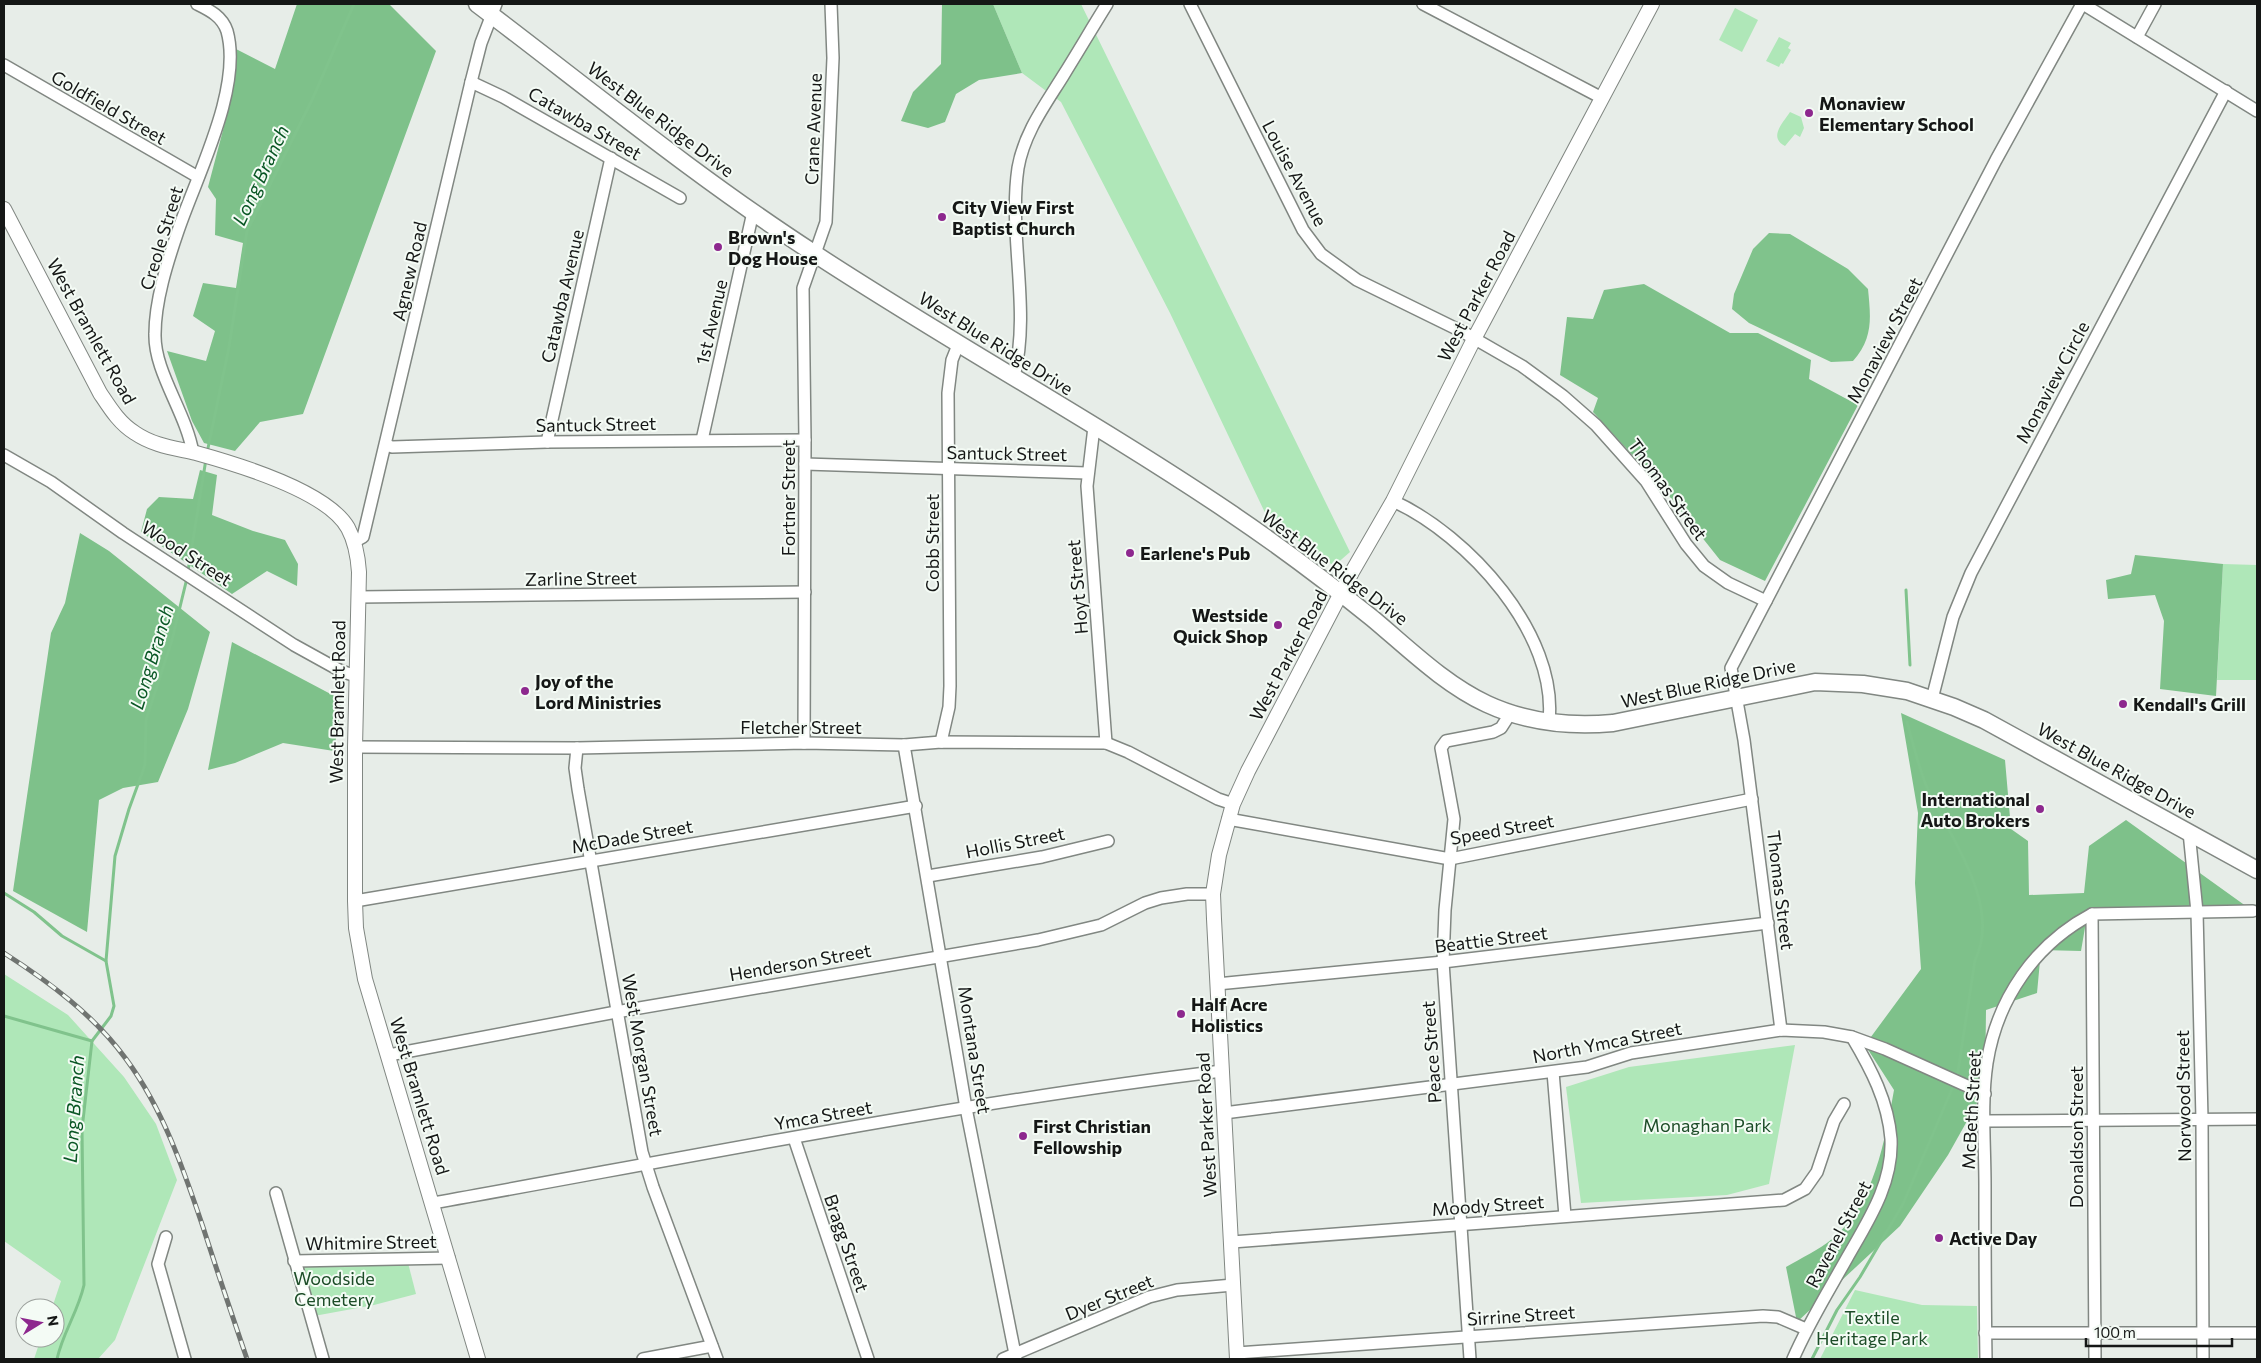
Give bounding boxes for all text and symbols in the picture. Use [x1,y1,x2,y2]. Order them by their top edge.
street label: West Blue Ridge Drive [583,57,739,181]
street label: Goldfield Street [47,65,171,149]
street label: Crane Avenue [800,73,826,185]
street label: Catawba Street [524,82,646,164]
place label: Monaview Elementary School [1819,92,1974,135]
marker: Monaview Elementary School [1803,107,1815,119]
street label: Louise Avenue [1258,116,1332,230]
water label: Long Branch [227,121,293,229]
street label: Creole Street [135,183,187,293]
place label: City View First Baptist Church [952,196,1075,239]
marker: City View First Baptist Church [936,211,948,223]
street label: Agnew Road [387,219,431,323]
place label: Brown's Dog House [728,226,818,269]
street label: Catawba Avenue [536,227,588,365]
street label: West Parker Road [1432,227,1520,365]
marker: Brown's Dog House [712,241,724,253]
street label: West Bramlett Road [43,254,141,408]
street label: Monaview Street [1842,273,1926,407]
street label: 1st Avenue [691,277,731,367]
street label: West Blue Ridge Drive [915,287,1077,399]
street label: Monaview Circle [2011,317,2093,447]
street label: Santuck Street [535,412,657,436]
street label: Thomas Street [1624,434,1712,544]
street label: Fortner Street [777,440,799,556]
street label: Santuck Street [946,441,1068,465]
street label: Cobb Street [921,494,943,592]
street label: West Blue Ridge Drive [1257,505,1413,629]
street label: Wood Street [138,516,236,590]
street label: Hoyt Street [1062,539,1092,635]
place label: Earlene's Pub [1140,542,1251,564]
marker: Earlene's Pub [1124,547,1136,559]
street label: Zarline Street [525,566,637,590]
street label: West Parker Road [1244,586,1332,724]
water label: Long Branch [124,602,178,712]
place label: Westside Quick Shop [1173,604,1268,647]
marker: Westside Quick Shop [1272,619,1284,631]
street label: West Bramlett Road [325,620,349,784]
street label: West Blue Ridge Drive [1619,654,1797,712]
place label: Joy of the Lord Ministries [535,670,661,713]
marker: Joy of the Lord Ministries [519,685,531,697]
place label: Kendall's Grill [2133,693,2246,715]
marker: Kendall's Grill [2117,698,2129,710]
street label: Fletcher Street [740,716,862,738]
street label: West Blue Ridge Drive [2034,717,2200,823]
place label: International Auto Brokers [1920,788,2030,831]
marker: International Auto Brokers [2034,803,2046,815]
street label: Speed Street [1448,809,1556,849]
street label: McDade Street [570,814,694,858]
street label: Hollis Street [964,822,1066,862]
street label: Thomas Street [1763,829,1799,951]
street label: Beattie Street [1433,921,1549,957]
street label: Henderson Street [727,939,873,985]
street label: West Morgan Street [618,972,668,1138]
street label: Montana Street [954,985,996,1115]
place label: Half Acre Holistics [1191,993,1268,1036]
street label: Peace Street [1416,1000,1446,1104]
marker: Half Acre Holistics [1175,1008,1187,1020]
street label: West Bramlett Road [386,1015,454,1177]
street label: North Ymca Street [1530,1017,1684,1067]
street label: Norwood Street [2171,1030,2195,1162]
street label: McBeth Street [1957,1050,1985,1170]
street label: West Parker Road [1191,1052,1221,1198]
water label: Long Branch [58,1054,88,1164]
street label: Donaldson Street [2065,1066,2087,1208]
street label: Ymca Street [772,1096,874,1134]
park label: Monaghan Park [1643,1114,1772,1136]
place label: First Christian Fellowship [1033,1115,1151,1158]
marker: First Christian Fellowship [1017,1130,1029,1142]
street label: Ravenel Street [1801,1177,1875,1291]
street label: Moody Street [1431,1190,1545,1220]
street label: Bragg Street [820,1191,874,1295]
place label: Active Day [1949,1227,2038,1249]
street label: Whitmire Street [305,1230,437,1254]
marker: Active Day [1933,1232,1945,1244]
park label: Woodside Cemetery [293,1267,375,1310]
street label: Dyer Street [1062,1269,1156,1325]
north arrow [15,1298,65,1348]
street label: Sirrine Street [1466,1300,1576,1330]
park label: Textile Heritage Park [1816,1306,1928,1349]
text: N [44,1314,63,1327]
scale bar [2086,1316,2232,1348]
text: 100 m [2094,1323,2136,1341]

